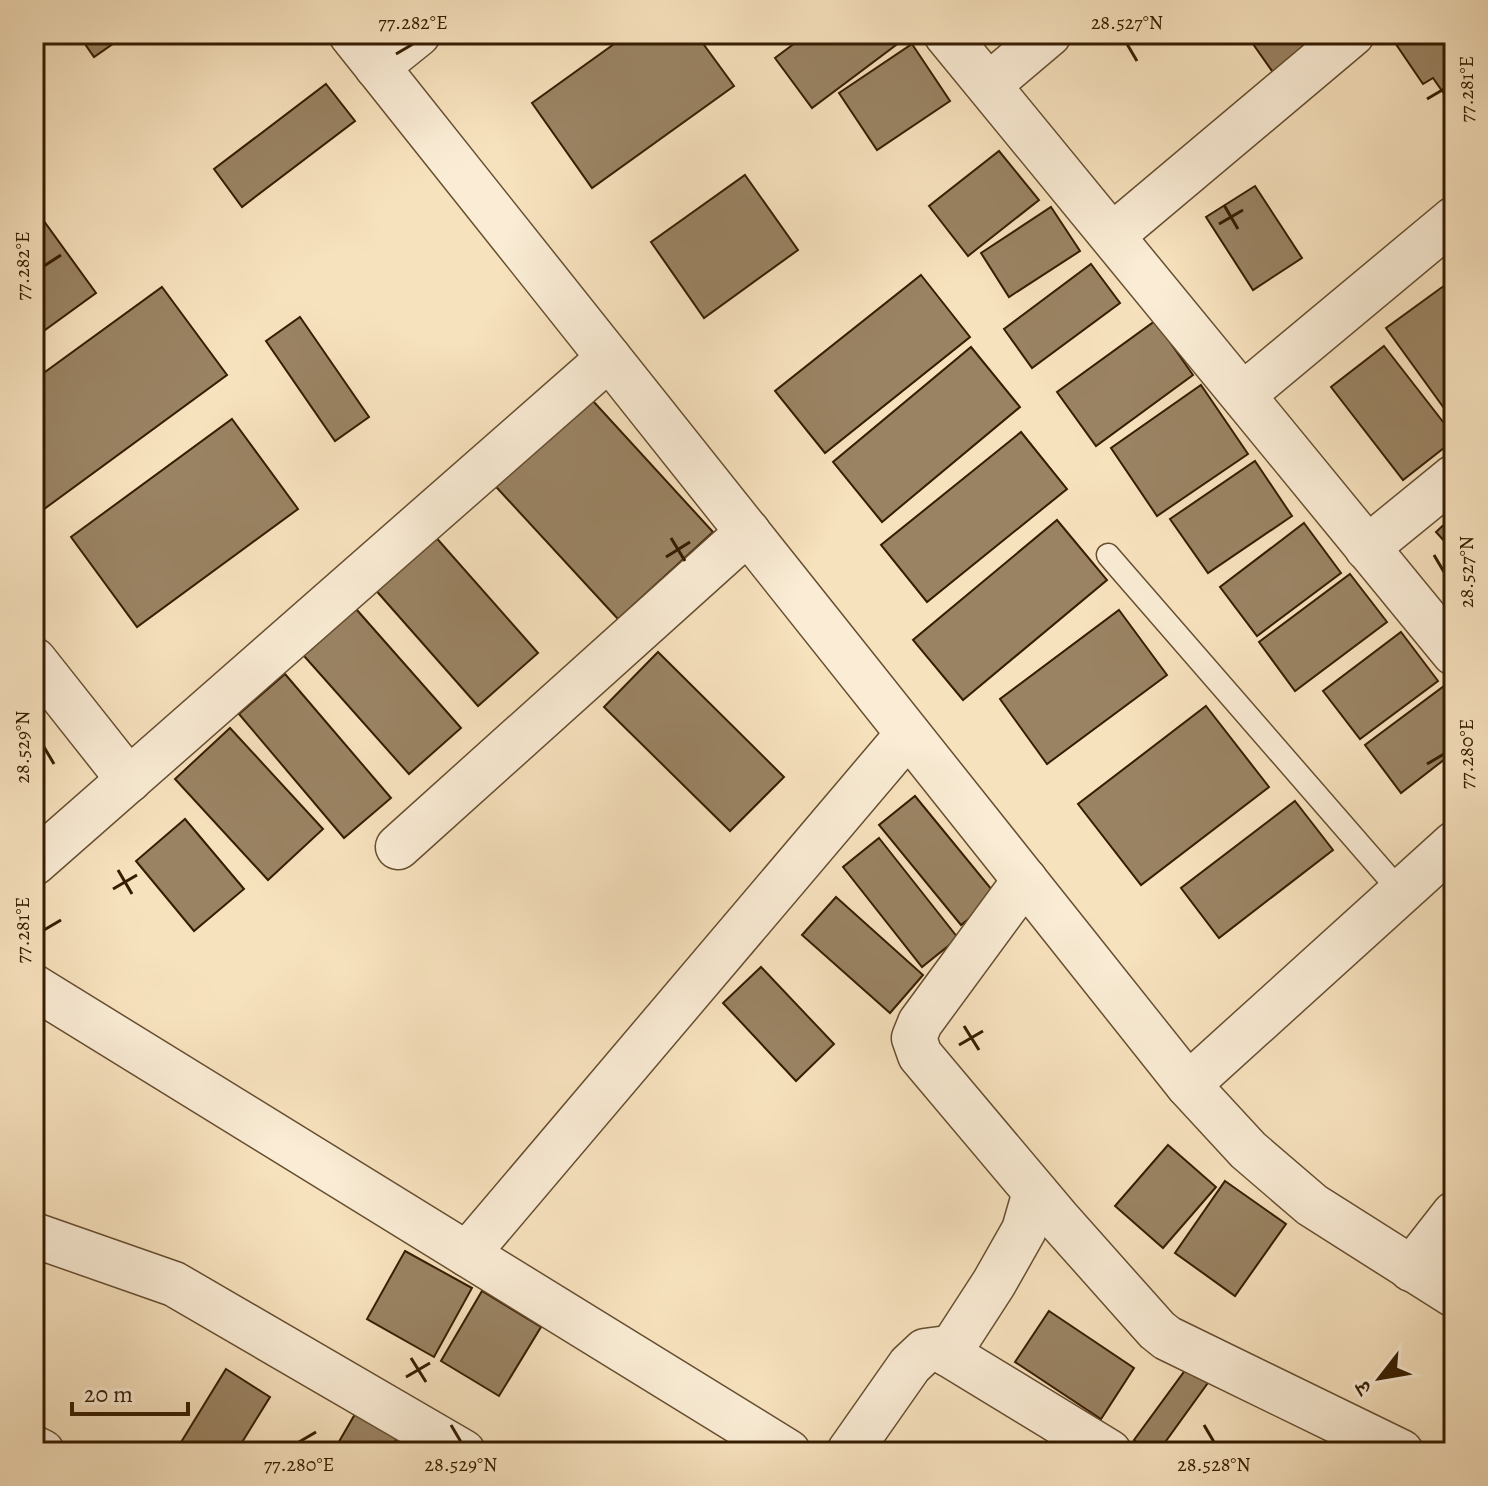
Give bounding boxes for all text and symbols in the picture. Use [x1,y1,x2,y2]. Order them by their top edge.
text: 77.282°E [378,9,448,36]
text: 28.527°N [1091,9,1163,36]
text: 77.281°E [1453,56,1480,122]
text: 77.282°E [9,231,36,301]
text: 28.527°N [1453,536,1480,608]
text: 28.529°N [9,711,36,783]
text: 77.280°E [1453,719,1480,789]
text: 77.281°E [9,897,36,963]
north arrow [1340,1338,1420,1418]
scale bar [72,1366,188,1416]
text: उ [1347,1374,1380,1402]
text: 20 m [84,1378,133,1410]
text: 77.280°E [264,1451,334,1478]
text: 28.529°N [425,1451,497,1478]
text: 28.528°N [1177,1451,1251,1478]

